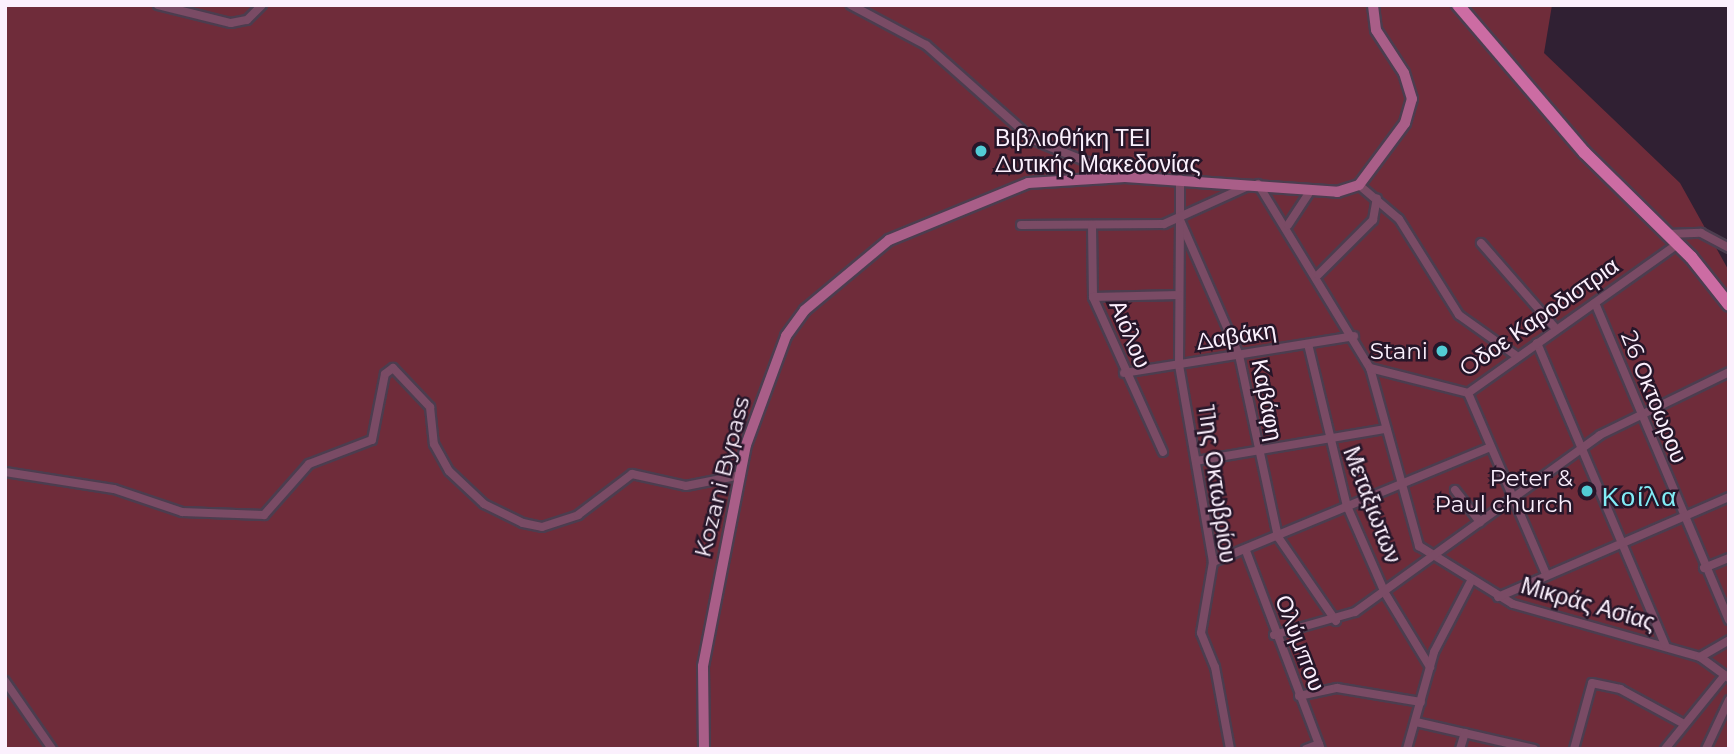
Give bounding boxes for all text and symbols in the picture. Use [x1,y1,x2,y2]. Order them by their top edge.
place label: Βιβλιοθήκη ΤΕΙ Δυτικής Μακεδονίας [995,124,1200,178]
marker: Βιβλιοθήκη ΤΕΙ Δυτικής Μακεδονίας [973,143,989,159]
street label: Oδοε Καροδιστρια [1454,252,1624,382]
street label: Αιόλου [1103,296,1157,372]
street label: Δαβάκη [1194,316,1278,356]
street label: 26 Οκτοωρου [1615,327,1693,467]
place label: Stani [1370,337,1428,365]
marker: Stani [1434,343,1450,359]
street label: Καβάφη [1246,357,1288,443]
street label: Kozani Bypass [689,394,755,560]
street label: 11ης Οκτωβρίου [1192,403,1242,565]
street label: Μεταξιωτων [1337,443,1407,567]
place label: Peter & Paul church [1435,464,1573,518]
district label: Κοίλα [1602,482,1678,514]
marker: Peter & Paul church [1579,483,1595,499]
street label: Μικράς Ασίας [1518,572,1658,636]
street label: Ολύμπου [1269,591,1331,695]

